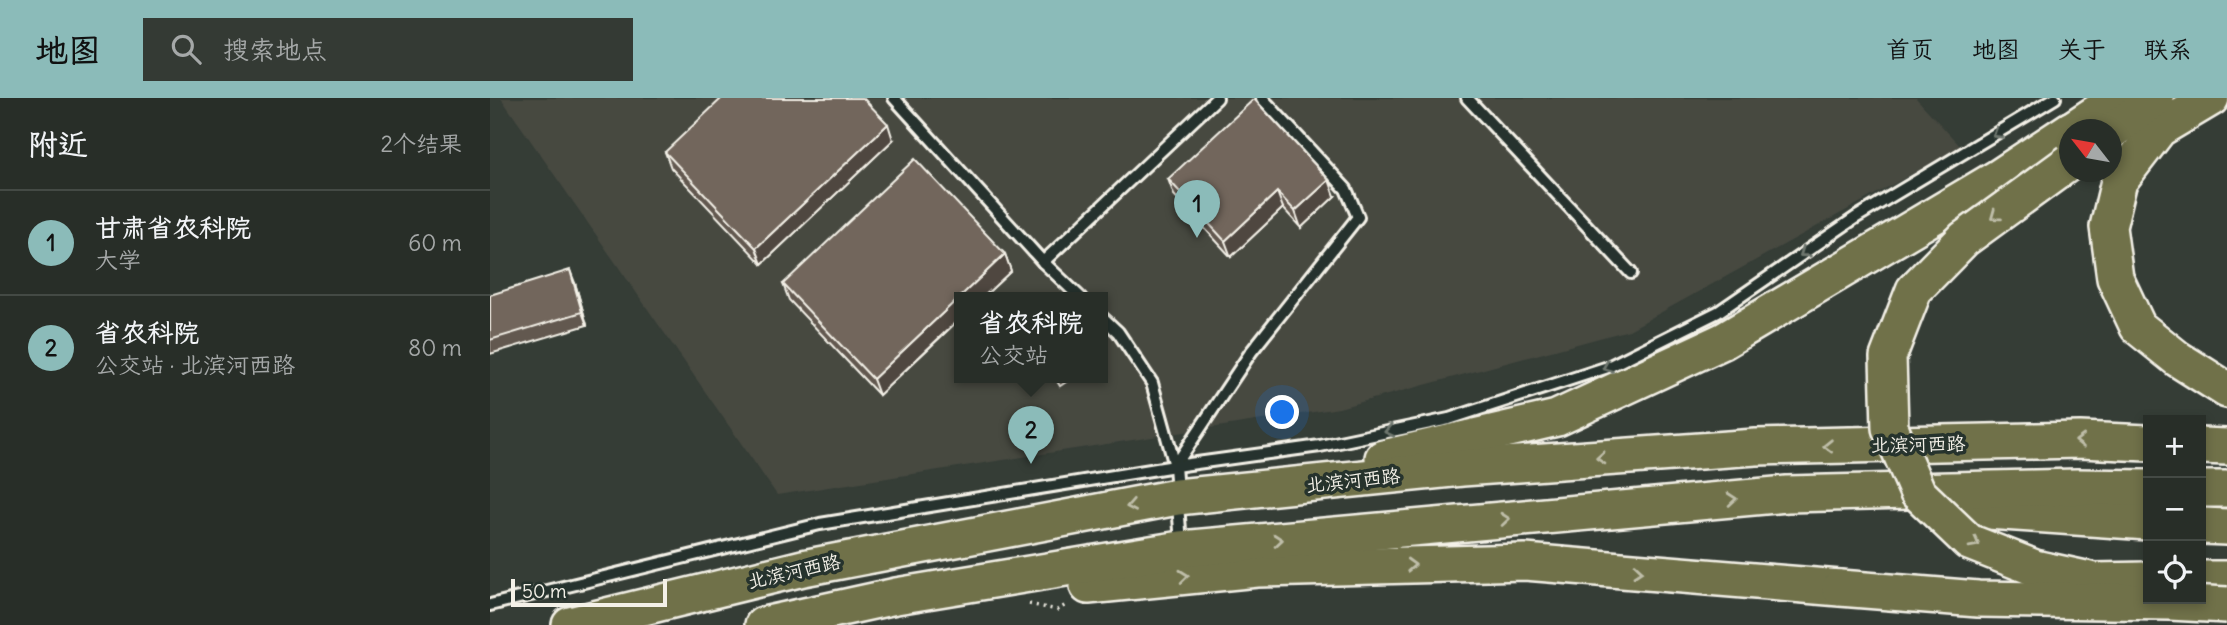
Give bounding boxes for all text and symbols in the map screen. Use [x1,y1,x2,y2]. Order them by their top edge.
search box [143,18,633,81]
text: 地图 [35,29,101,71]
icon: search [167,30,205,68]
text: 搜索地点 [223,33,327,66]
text: 首页 [1886,34,1934,64]
text: 地图 [1972,34,2020,64]
text: 关于 [2058,34,2106,64]
text: 联系 [2144,34,2192,64]
north arrow [2059,119,2122,182]
text: 附近 [28,125,88,163]
one-way arrow [1992,126,2005,139]
text: 2个结果 [380,129,462,158]
pin: 1 [1174,180,1220,238]
one-way arrow [1990,208,2003,221]
text: 甘肃省农科院 [95,211,251,244]
text: 1 [46,228,56,257]
text: 60 m [408,228,462,257]
text: 大学 [95,245,141,274]
one-way arrow [1799,245,1812,257]
popup [954,292,1108,383]
text: 省农科院 [979,306,1083,339]
text: 省农科院 [95,316,199,349]
text: 2 [45,333,57,362]
text: 80 m [408,333,462,362]
text: 公交站 [979,340,1048,369]
text: 公交站 · 北滨河西路 [95,350,295,379]
one-way arrow [1602,358,1614,372]
your location [1265,395,1299,429]
pin: 2 [1008,406,1054,464]
map controls [2143,415,2206,604]
button: + [2143,415,2206,478]
one-way arrow [1383,423,1395,438]
street label: 北滨河西路 [1870,431,1966,457]
one-way arrow [2074,433,2085,449]
one-way arrow [1822,438,1833,453]
one-way arrow [1595,450,1606,465]
street label: 北滨河西路 [1304,463,1402,497]
button: − [2143,478,2206,541]
one-way arrow [1726,492,1737,507]
one-way arrow [1125,498,1137,513]
one-way arrow [1499,512,1511,527]
one-way arrow [1273,533,1284,548]
one-way arrow [1967,534,1980,548]
button: locate [2143,541,2206,604]
street label: 北滨河西路 [745,549,843,593]
one-way arrow [1405,557,1416,572]
one-way arrow [1633,563,1644,578]
one-way arrow [1178,569,1189,584]
scale bar [511,576,667,608]
text: 50 m [522,579,567,603]

